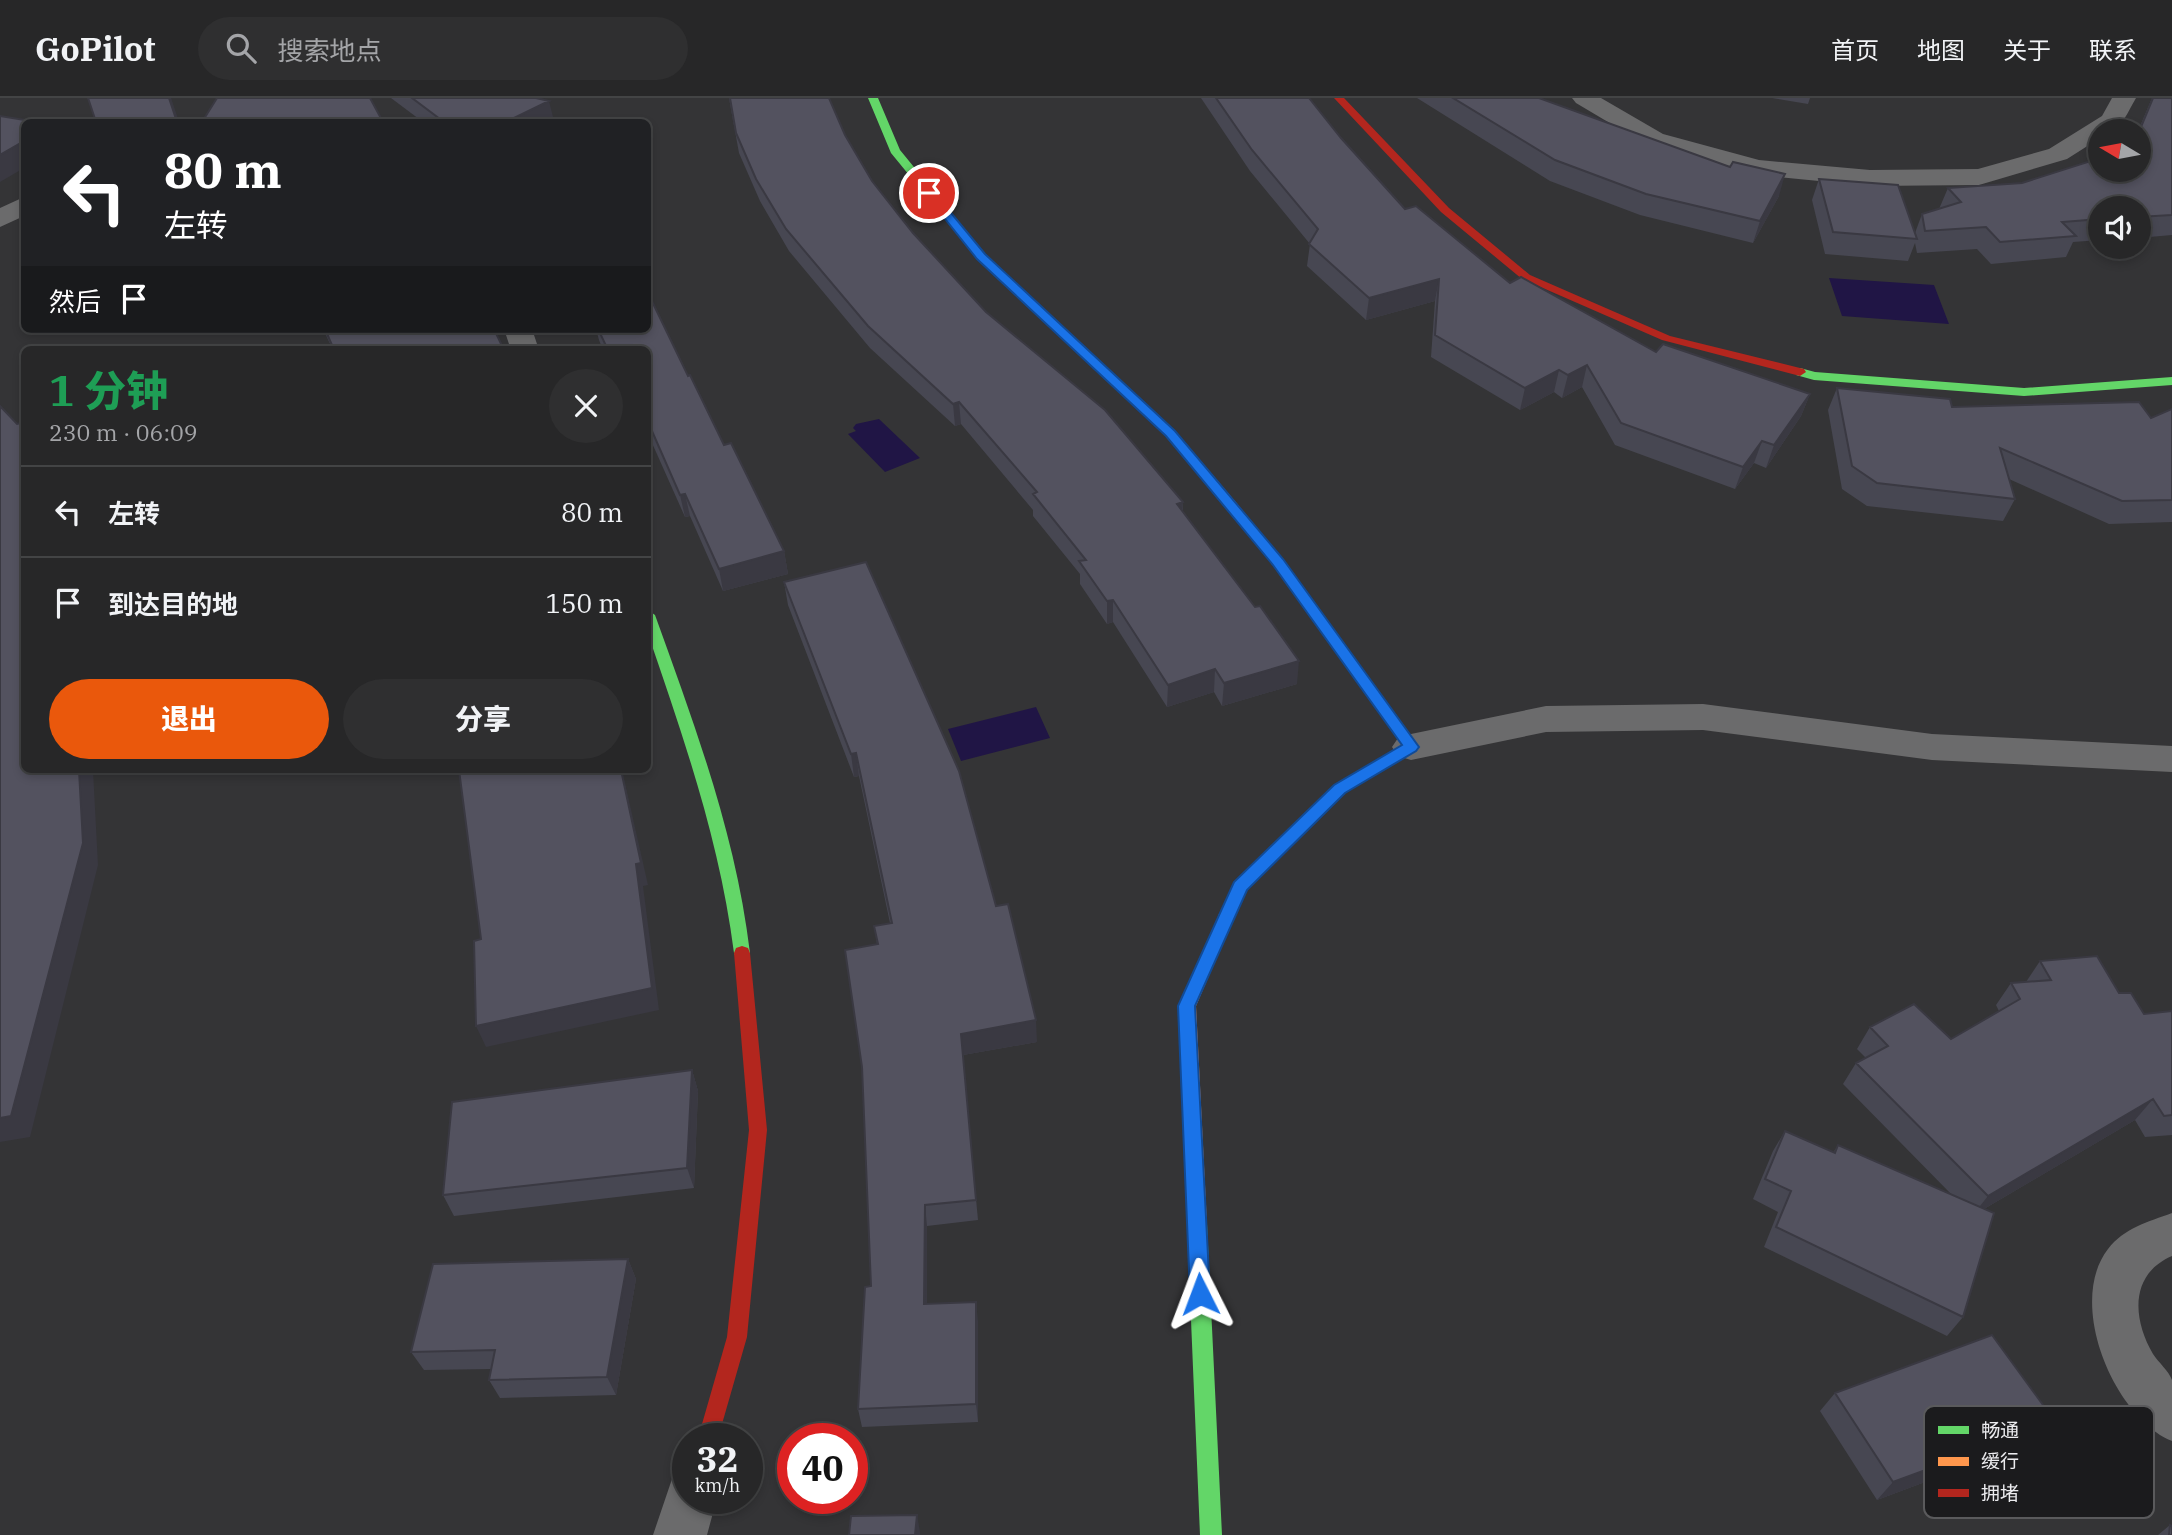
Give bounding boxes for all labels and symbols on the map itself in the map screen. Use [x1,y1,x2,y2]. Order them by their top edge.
north arrow [2088,119,2151,182]
pin [899,163,959,223]
position arrow [1163,1257,1237,1331]
legend [1924,1406,2154,1518]
text: 畅通 [1981,1418,2019,1442]
speed limit sign: 40 [777,1423,868,1514]
text: 缓行 [1981,1449,2019,1473]
text: 拥堵 [1981,1481,2019,1505]

